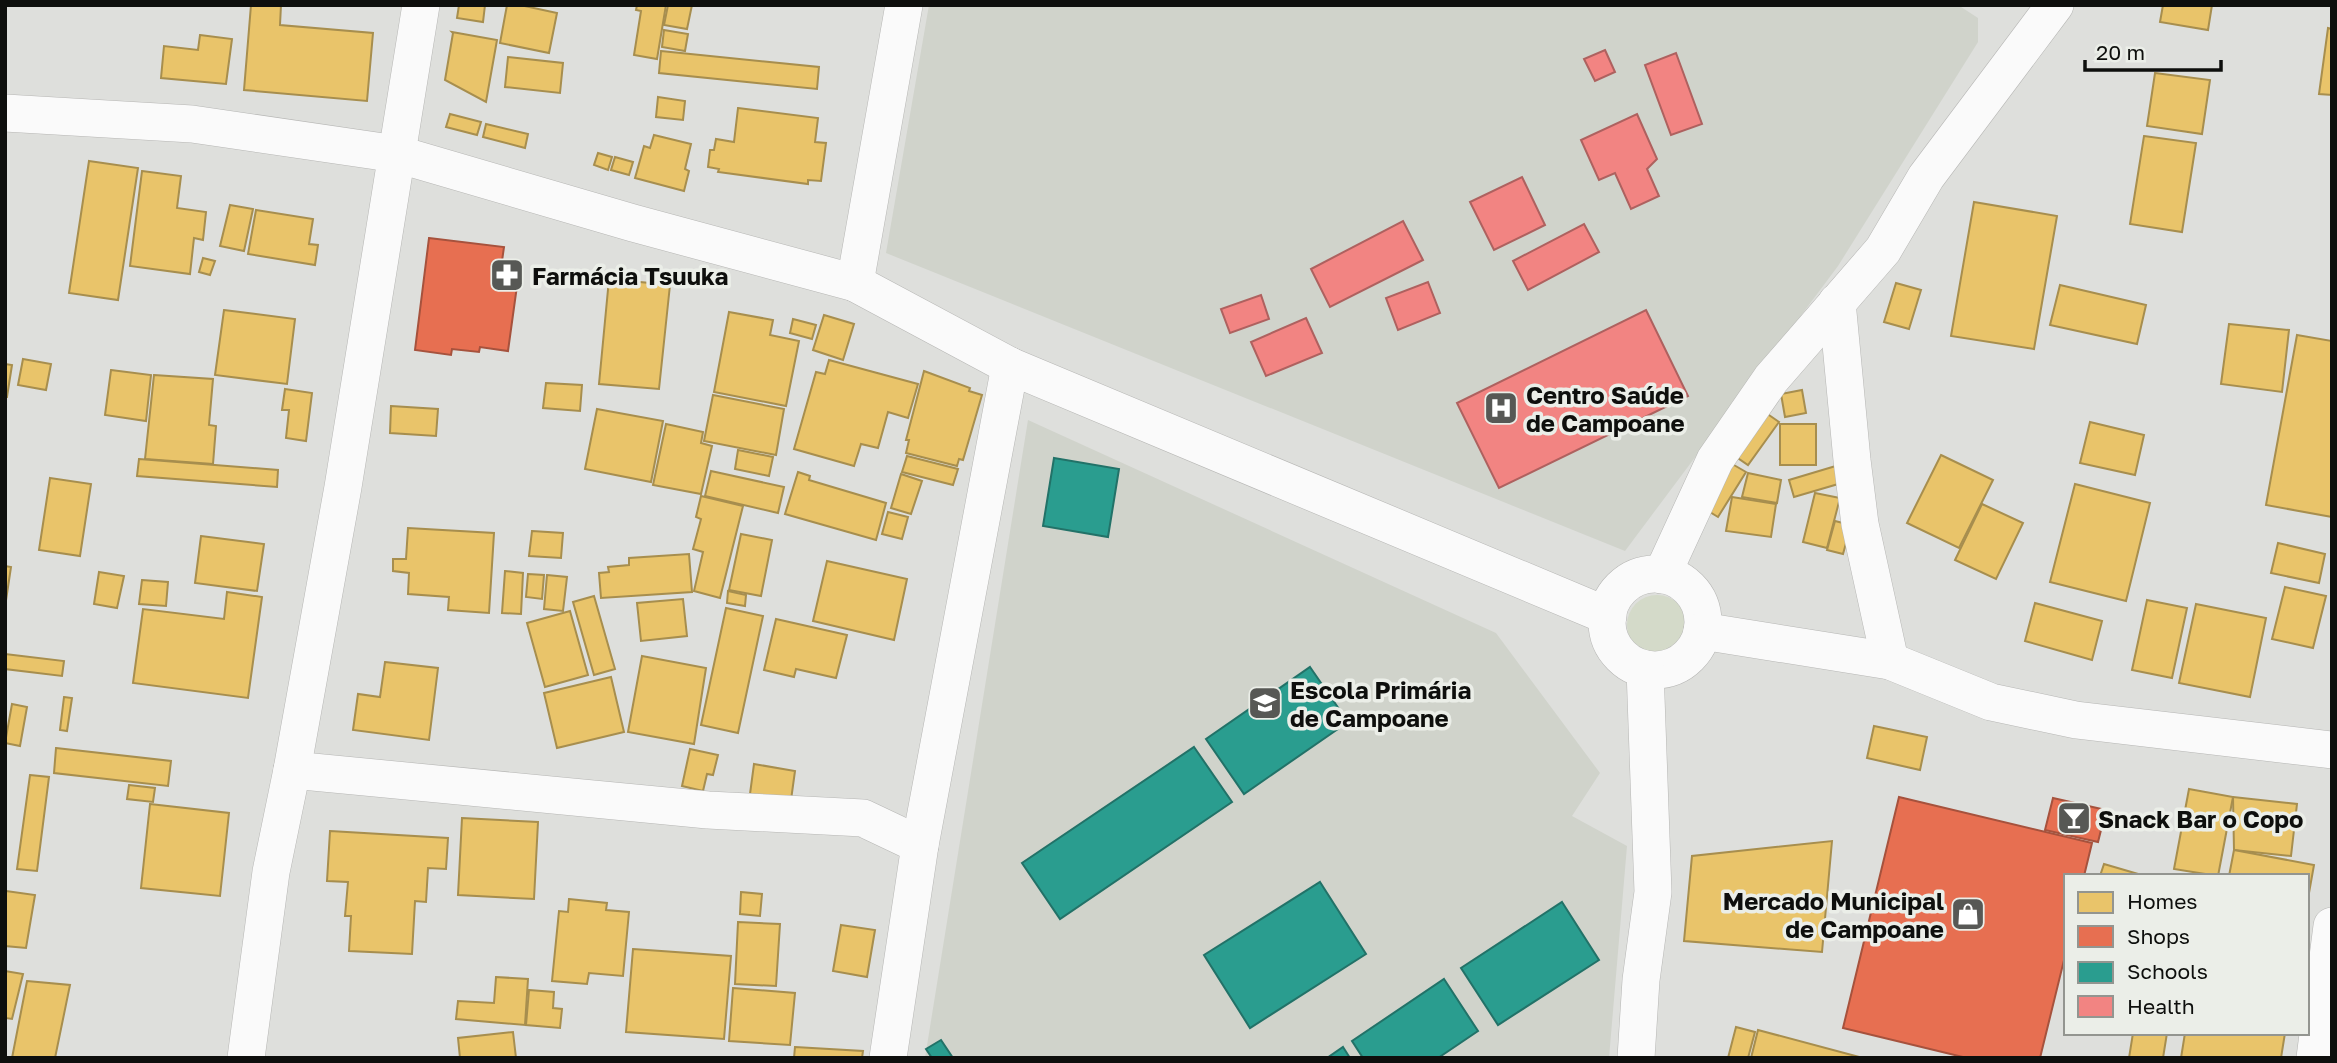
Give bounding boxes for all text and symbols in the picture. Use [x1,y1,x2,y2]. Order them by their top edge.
scale bar [2085,28,2222,72]
text: 20 m [2096,39,2145,65]
pharmacy icon: Farmácia Tsuuka [488,256,526,294]
place label: Farmácia Tsuuka [532,261,729,290]
place label: Centro Saúde de Campoane [1526,380,1685,437]
hospital icon: Centro Saúde de Campoane [1482,389,1520,427]
place label: Escola Primária de Campoane [1290,675,1471,732]
school or university icon: Escola Primária de Campoane [1246,684,1284,722]
bar icon: Snack Bar o Copo [2055,799,2093,837]
place label: Snack Bar o Copo [2098,804,2303,833]
legend [2064,874,2309,1035]
place label: Mercado Municipal de Campoane [1723,886,1944,943]
text: Homes [2127,888,2197,914]
shop icon: Mercado Municipal de Campoane [1949,895,1987,933]
text: Shops [2127,923,2190,949]
text: Schools [2127,958,2208,984]
text: Health [2127,993,2195,1019]

